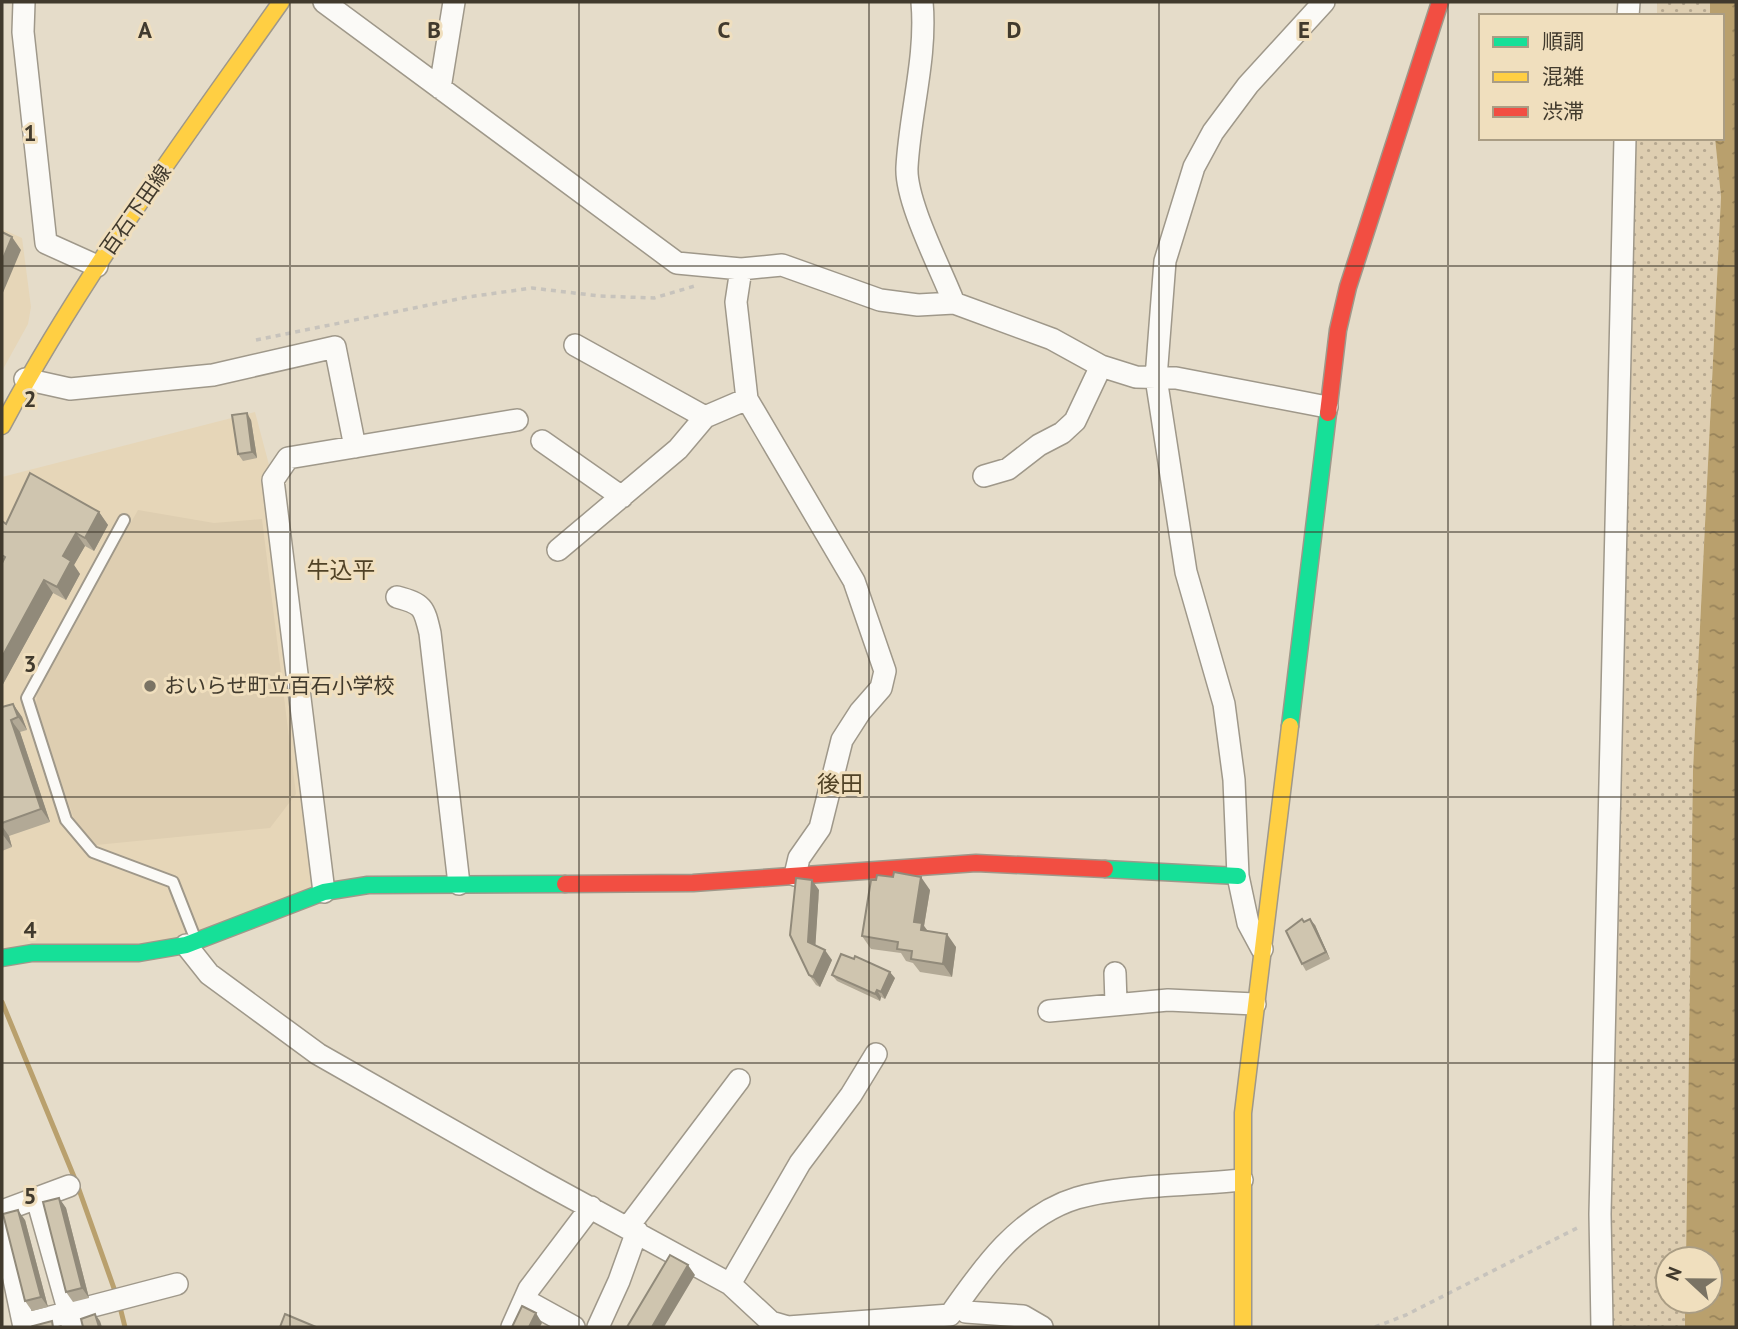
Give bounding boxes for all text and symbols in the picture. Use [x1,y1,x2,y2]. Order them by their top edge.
legend [1479,14,1724,140]
text: A [138,15,152,44]
text: B [427,15,441,44]
text: C [718,15,731,44]
text: D [1007,15,1021,44]
text: E [1298,15,1310,44]
text: 順調 [1542,28,1584,55]
text: 混雑 [1542,63,1584,90]
text: 渋滞 [1542,98,1584,125]
text: 1 [23,118,37,147]
street label: 百石下田線 [94,159,177,260]
text: 2 [23,384,37,413]
district label: 牛込平 [307,555,376,584]
text: 3 [23,649,37,678]
place label: おいらせ町立百石小学校 [164,672,395,699]
marker: おいらせ町立百石小学校 [142,678,158,694]
district label: 後田 [817,769,863,798]
text: 4 [23,915,37,944]
text: 5 [23,1181,37,1210]
north arrow [1654,1245,1724,1315]
text: N [1660,1263,1687,1284]

